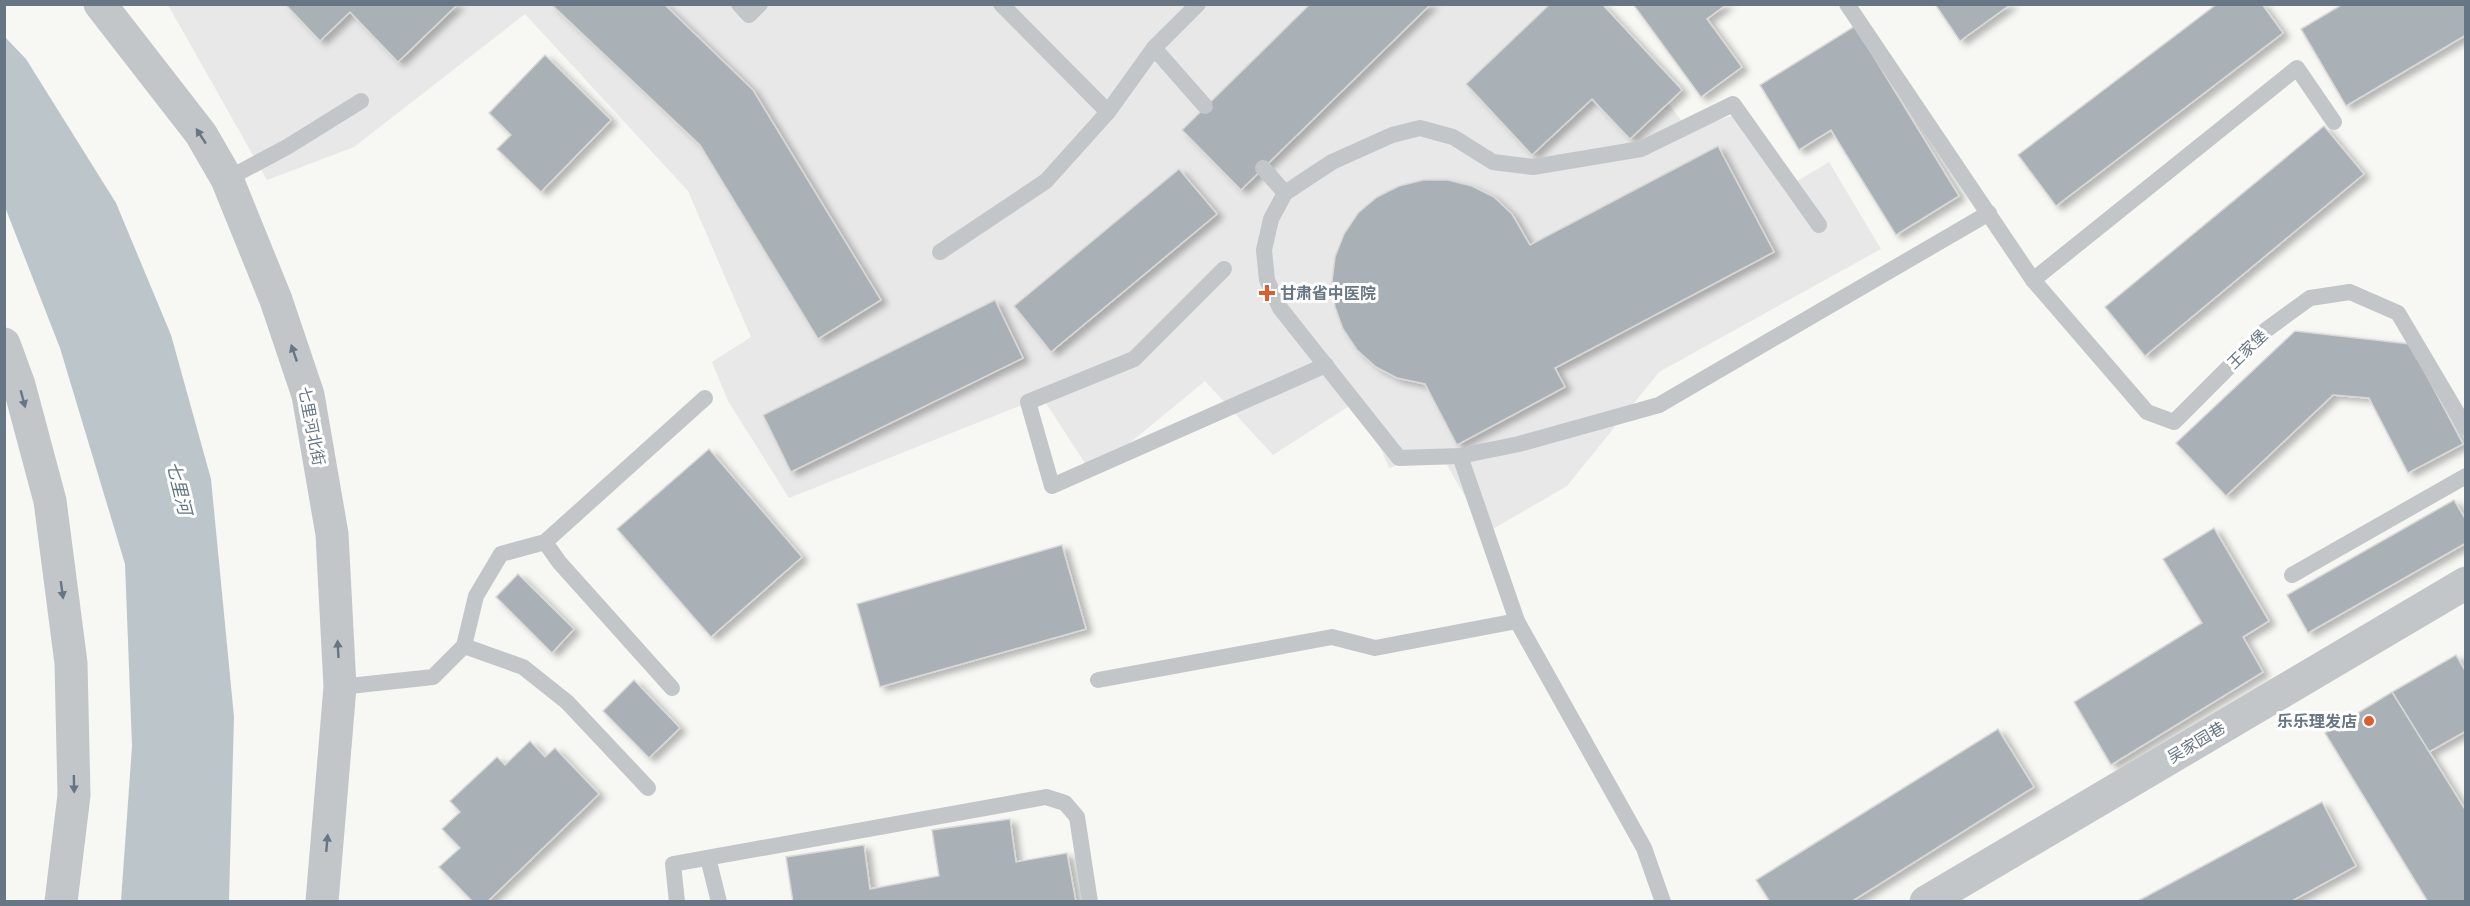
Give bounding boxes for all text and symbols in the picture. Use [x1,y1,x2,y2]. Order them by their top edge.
one-way arrow [196,128,207,144]
marker: 甘肃省中医院 [1258,284,1276,302]
place label: 甘肃省中医院 [1280,285,1376,302]
street label: 王家堡 [2224,327,2271,372]
one-way arrow [289,344,298,362]
street label: 七里河北街 [296,385,327,467]
one-way arrow [18,390,28,408]
water label: 七里河 [163,460,195,520]
one-way arrow [57,580,66,599]
one-way arrow [334,639,343,658]
place label: 乐乐理发店 [2277,713,2357,730]
marker: 乐乐理发店 [2362,714,2376,728]
street label: 吴家园巷 [2164,719,2228,766]
one-way arrow [69,775,79,794]
one-way arrow [322,834,332,853]

